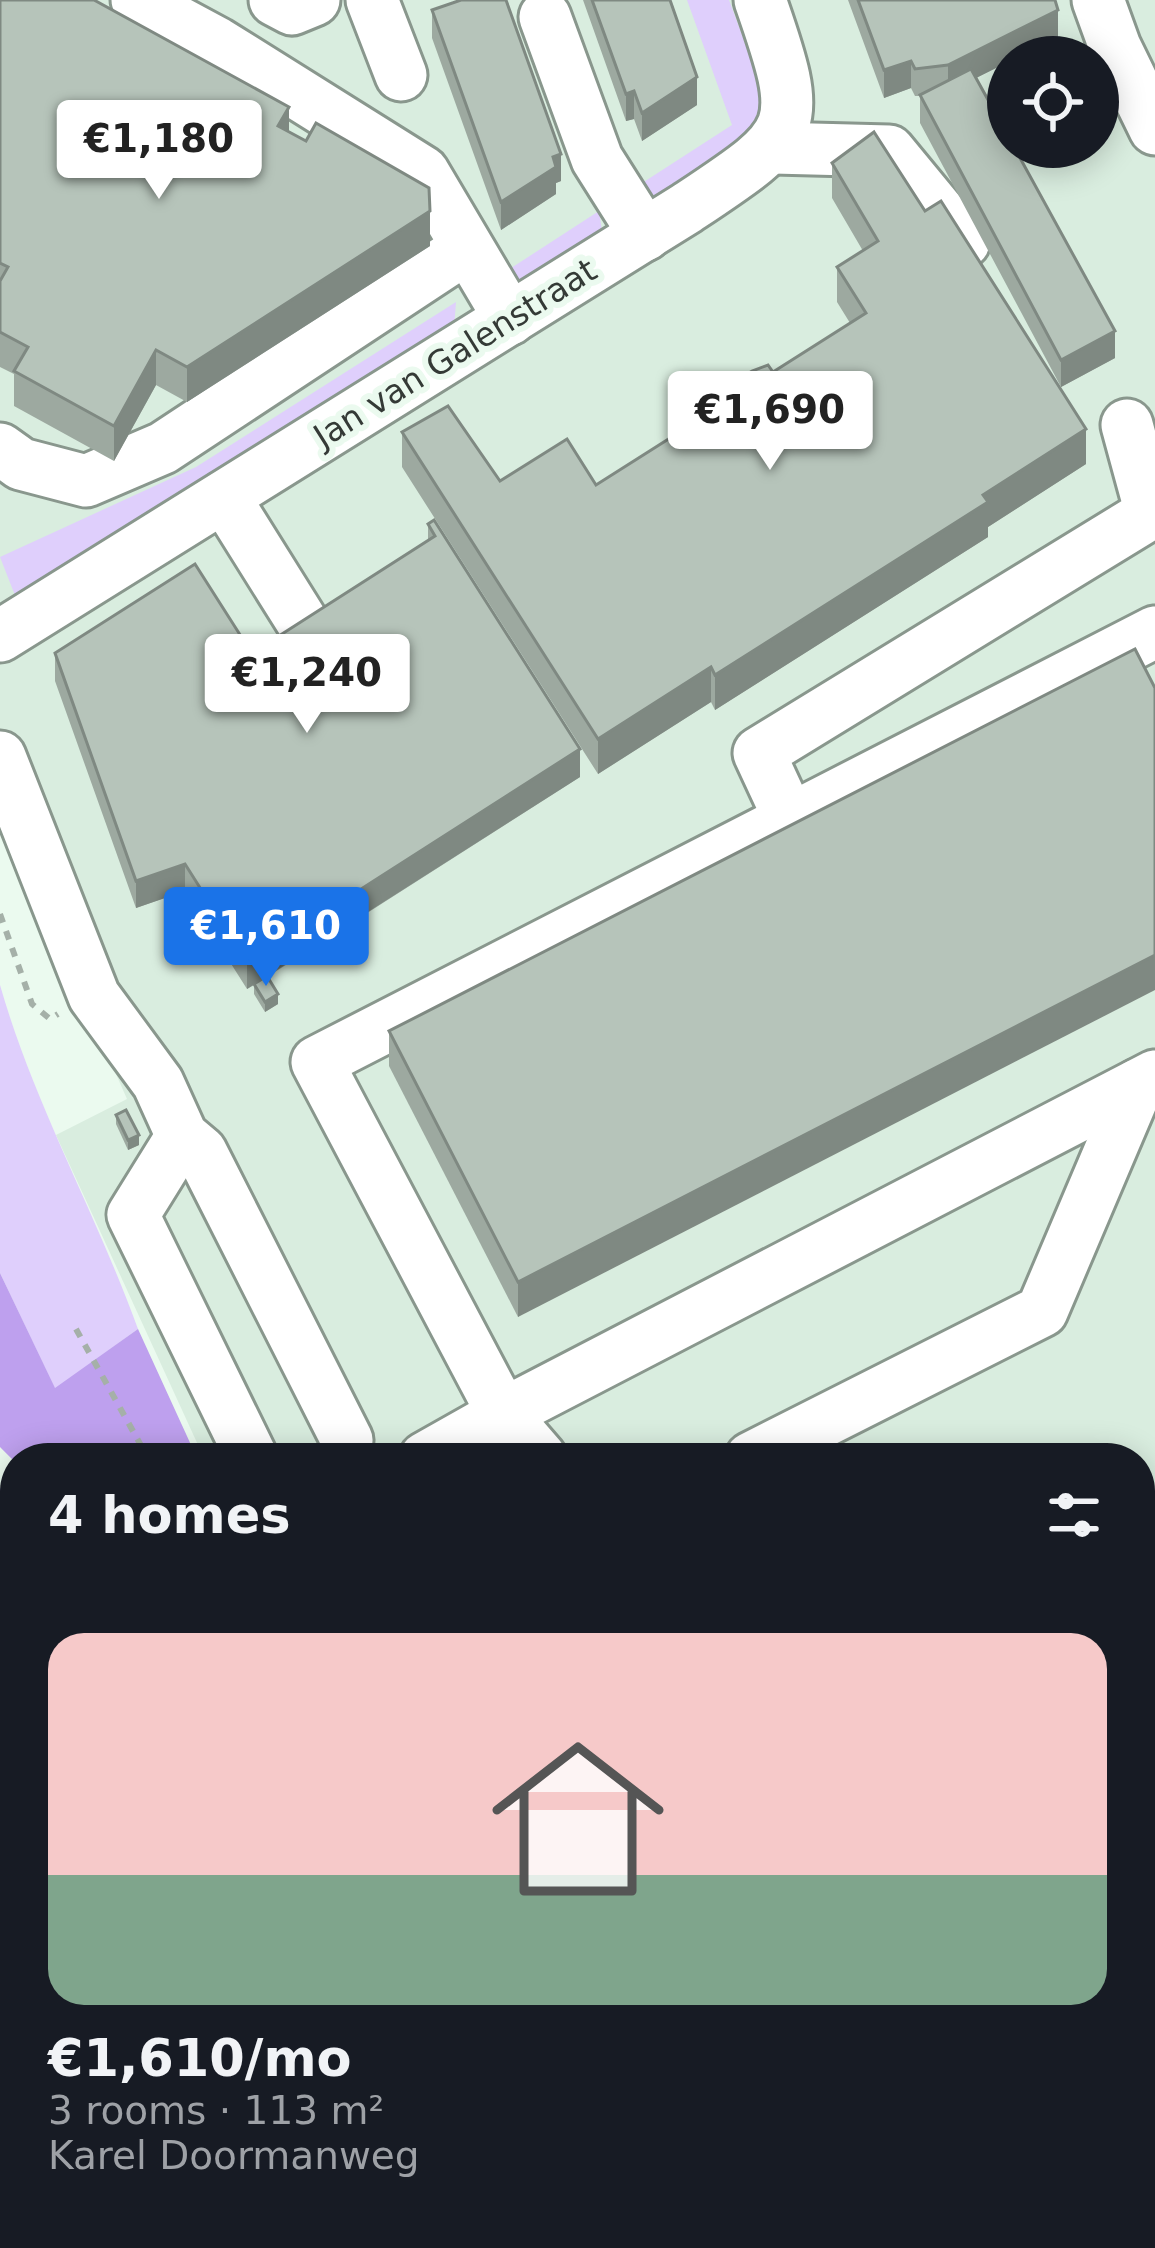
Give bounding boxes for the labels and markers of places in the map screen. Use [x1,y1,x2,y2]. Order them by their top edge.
pin: €1,180 [61,100,257,202]
pin: €1,690 [672,371,868,473]
pin: €1,240 [209,634,405,736]
pin: €1,610 [168,887,364,989]

